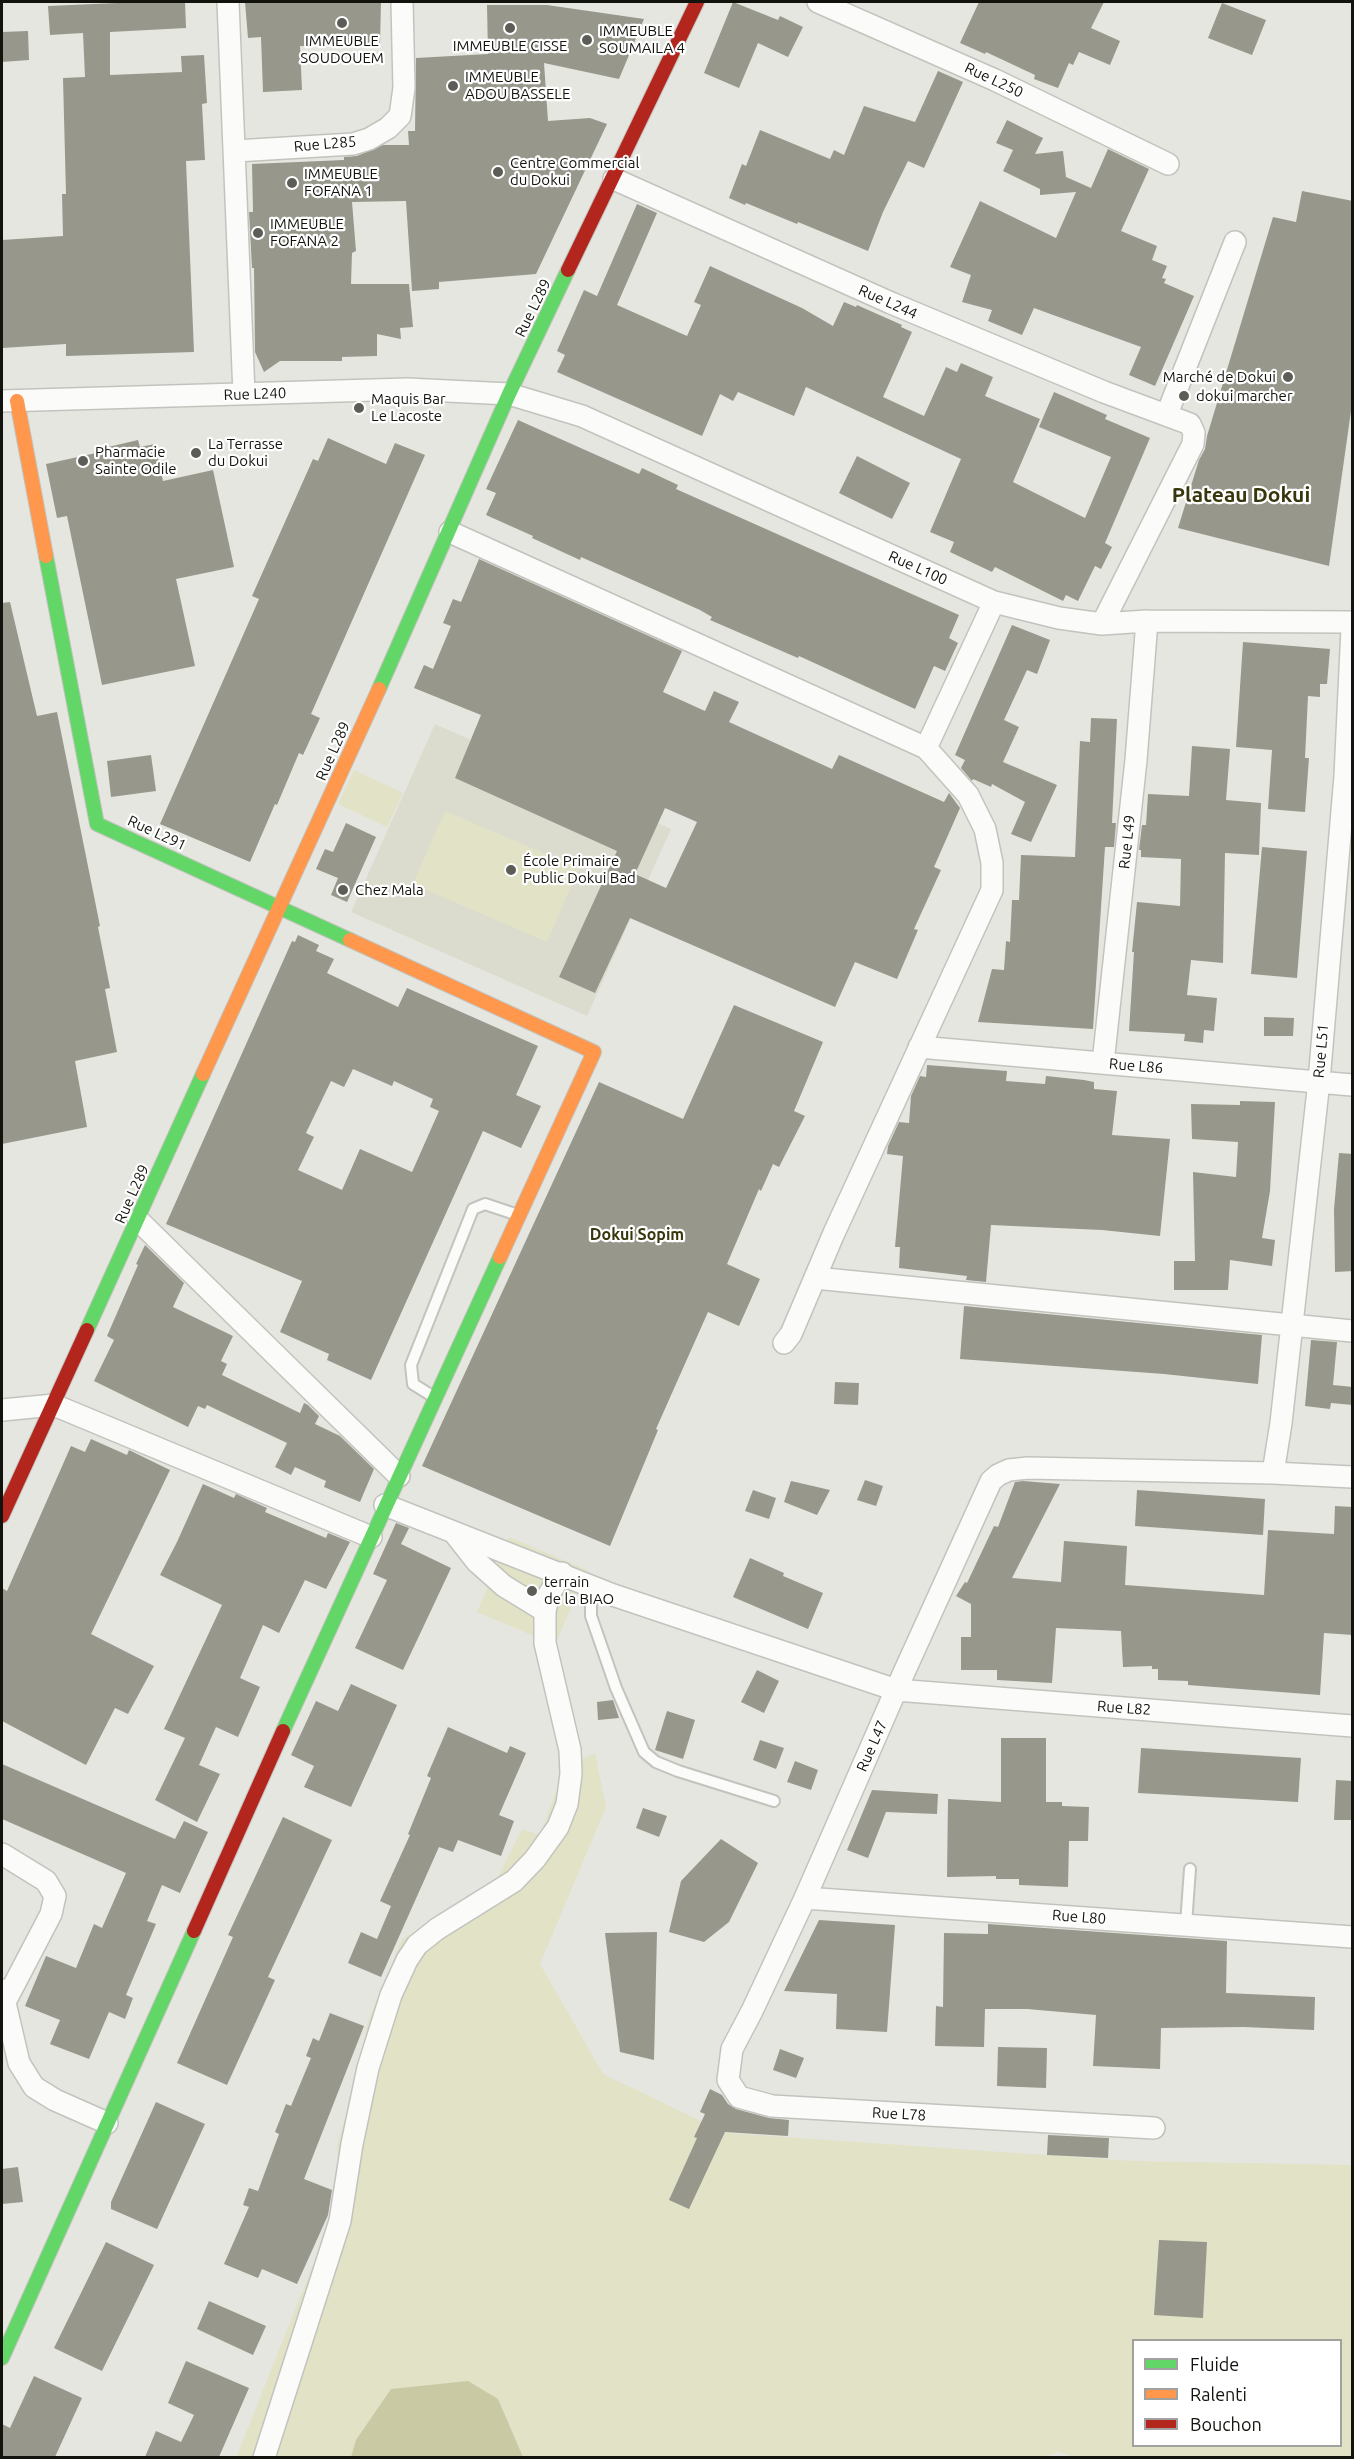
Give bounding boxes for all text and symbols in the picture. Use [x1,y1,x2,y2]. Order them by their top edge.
marker: IMMEUBLE SOUDOUEM [335,16,349,30]
marker: IMMEUBLE CISSE [503,21,517,35]
place label: IMMEUBLE SOUMAILA 4 [599,22,685,57]
place label: IMMEUBLE SOUDOUEM [300,32,384,67]
marker: IMMEUBLE SOUMAILA 4 [580,33,594,47]
place label: IMMEUBLE CISSE [453,37,567,55]
street label: Rue L250 [962,59,1026,101]
place label: IMMEUBLE ADOU BASSELE [465,68,570,103]
marker: IMMEUBLE ADOU BASSELE [446,79,460,93]
street label: Rue L285 [293,132,357,156]
place label: Centre Commercial du Dokui [510,154,639,189]
place label: IMMEUBLE FOFANA 1 [304,165,378,200]
marker: Centre Commercial du Dokui [491,165,505,179]
marker: IMMEUBLE FOFANA 1 [285,176,299,190]
place label: IMMEUBLE FOFANA 2 [270,215,344,250]
marker: IMMEUBLE FOFANA 2 [251,226,265,240]
street label: Rue L289 [511,276,555,340]
street label: Rue L244 [856,281,920,323]
place label: Marché de Dokui [1163,368,1276,386]
marker: Marché de Dokui [1281,370,1295,384]
street label: Rue L240 [223,384,287,404]
place label: dokui marcher [1196,387,1293,405]
marker: dokui marcher [1177,389,1191,403]
place label: Maquis Bar Le Lacoste [371,390,446,425]
marker: Maquis Bar Le Lacoste [352,401,366,415]
place label: La Terrasse du Dokui [208,435,283,470]
place label: Pharmacie Sainte Odile [95,443,177,478]
marker: La Terrasse du Dokui [189,446,203,460]
marker: Pharmacie Sainte Odile [76,454,90,468]
district label: Plateau Dokui [1172,482,1310,508]
street label: Rue L100 [886,547,950,589]
street label: Rue L289 [312,719,354,783]
street label: Rue L291 [125,812,189,854]
street label: Rue L49 [1115,814,1139,870]
place label: École Primaire Public Dokui Bad [523,852,636,887]
marker: École Primaire Public Dokui Bad [504,863,518,877]
place label: Chez Mala [355,881,424,899]
marker: Chez Mala [336,883,350,897]
street label: Rue L51 [1310,1023,1332,1079]
street label: Rue L86 [1108,1055,1164,1077]
street label: Rue L289 [111,1162,153,1226]
district label: Dokui Sopim [590,1225,684,1245]
place label: terrain de la BIAO [544,1573,614,1608]
marker: terrain de la BIAO [525,1584,539,1598]
street label: Rue L82 [1096,1697,1152,1719]
street label: Rue L47 [853,1718,891,1774]
street label: Rue L80 [1051,1906,1107,1928]
street label: Rue L78 [871,2104,927,2124]
legend [1132,2339,1342,2447]
text: Fluide [1190,2354,1239,2374]
text: Ralenti [1190,2384,1247,2404]
text: Bouchon [1190,2414,1262,2434]

